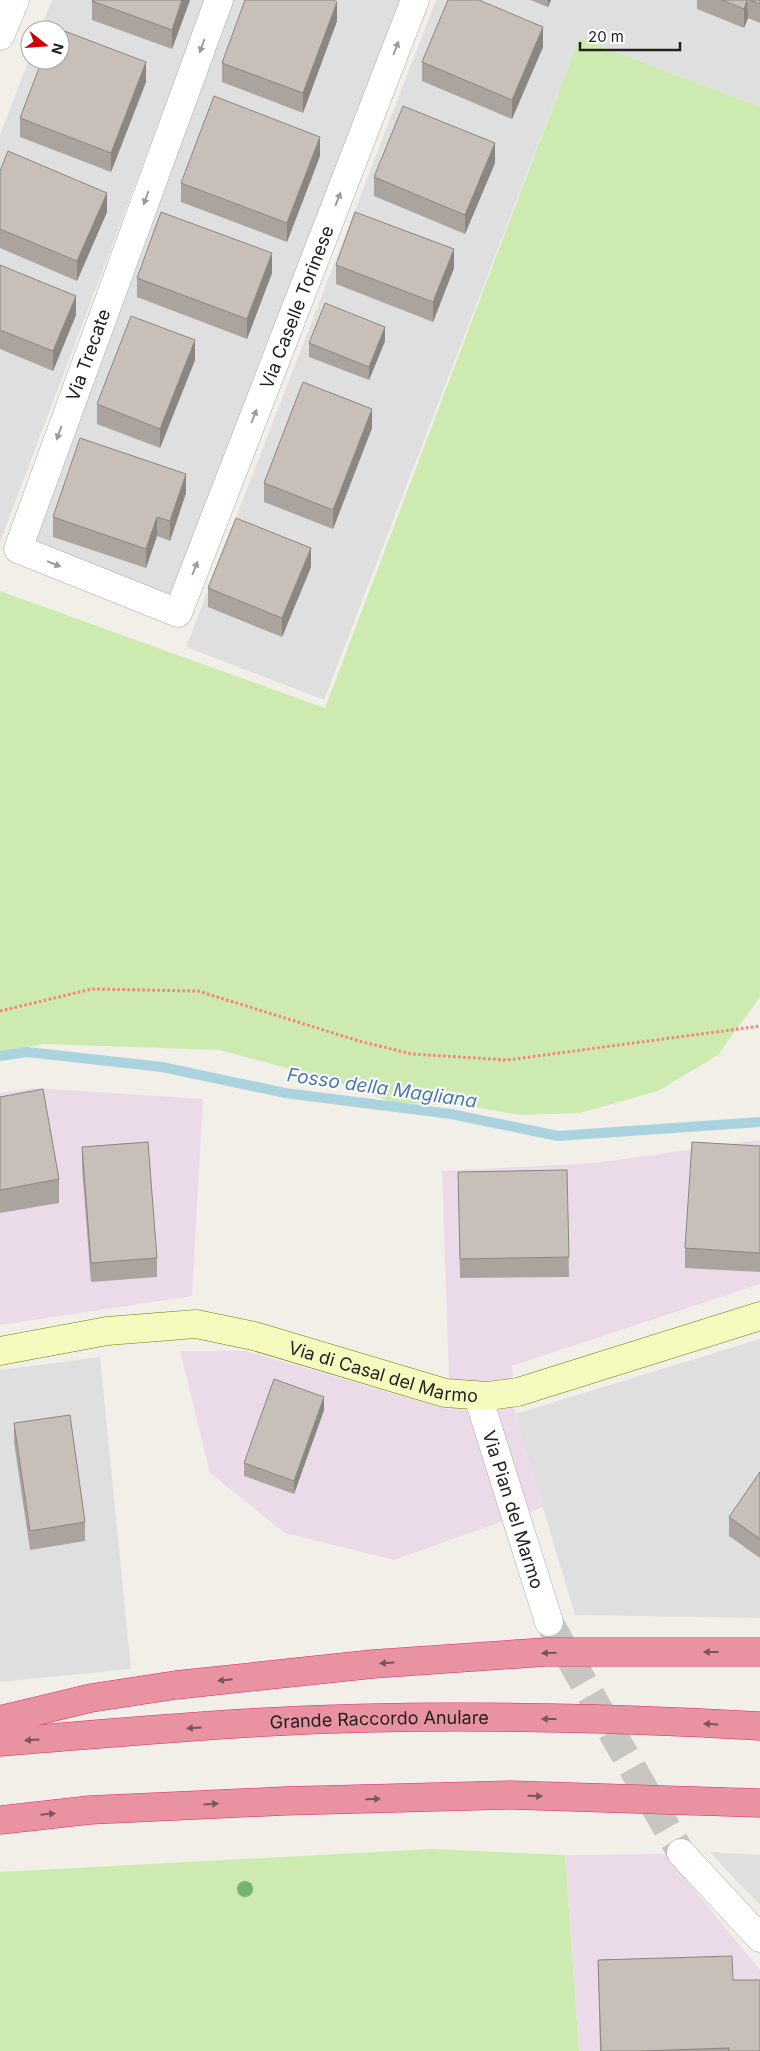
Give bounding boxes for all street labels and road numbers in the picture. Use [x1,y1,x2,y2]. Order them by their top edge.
street label: Via Caselle Torinese [255,223,337,392]
street label: Via Trecate [62,306,114,404]
street label: Via di Casal del Marmo [286,1336,479,1406]
street label: Via Pian del Marmo [479,1428,548,1591]
street label: Grande Raccordo Anulare [269,1706,489,1732]

